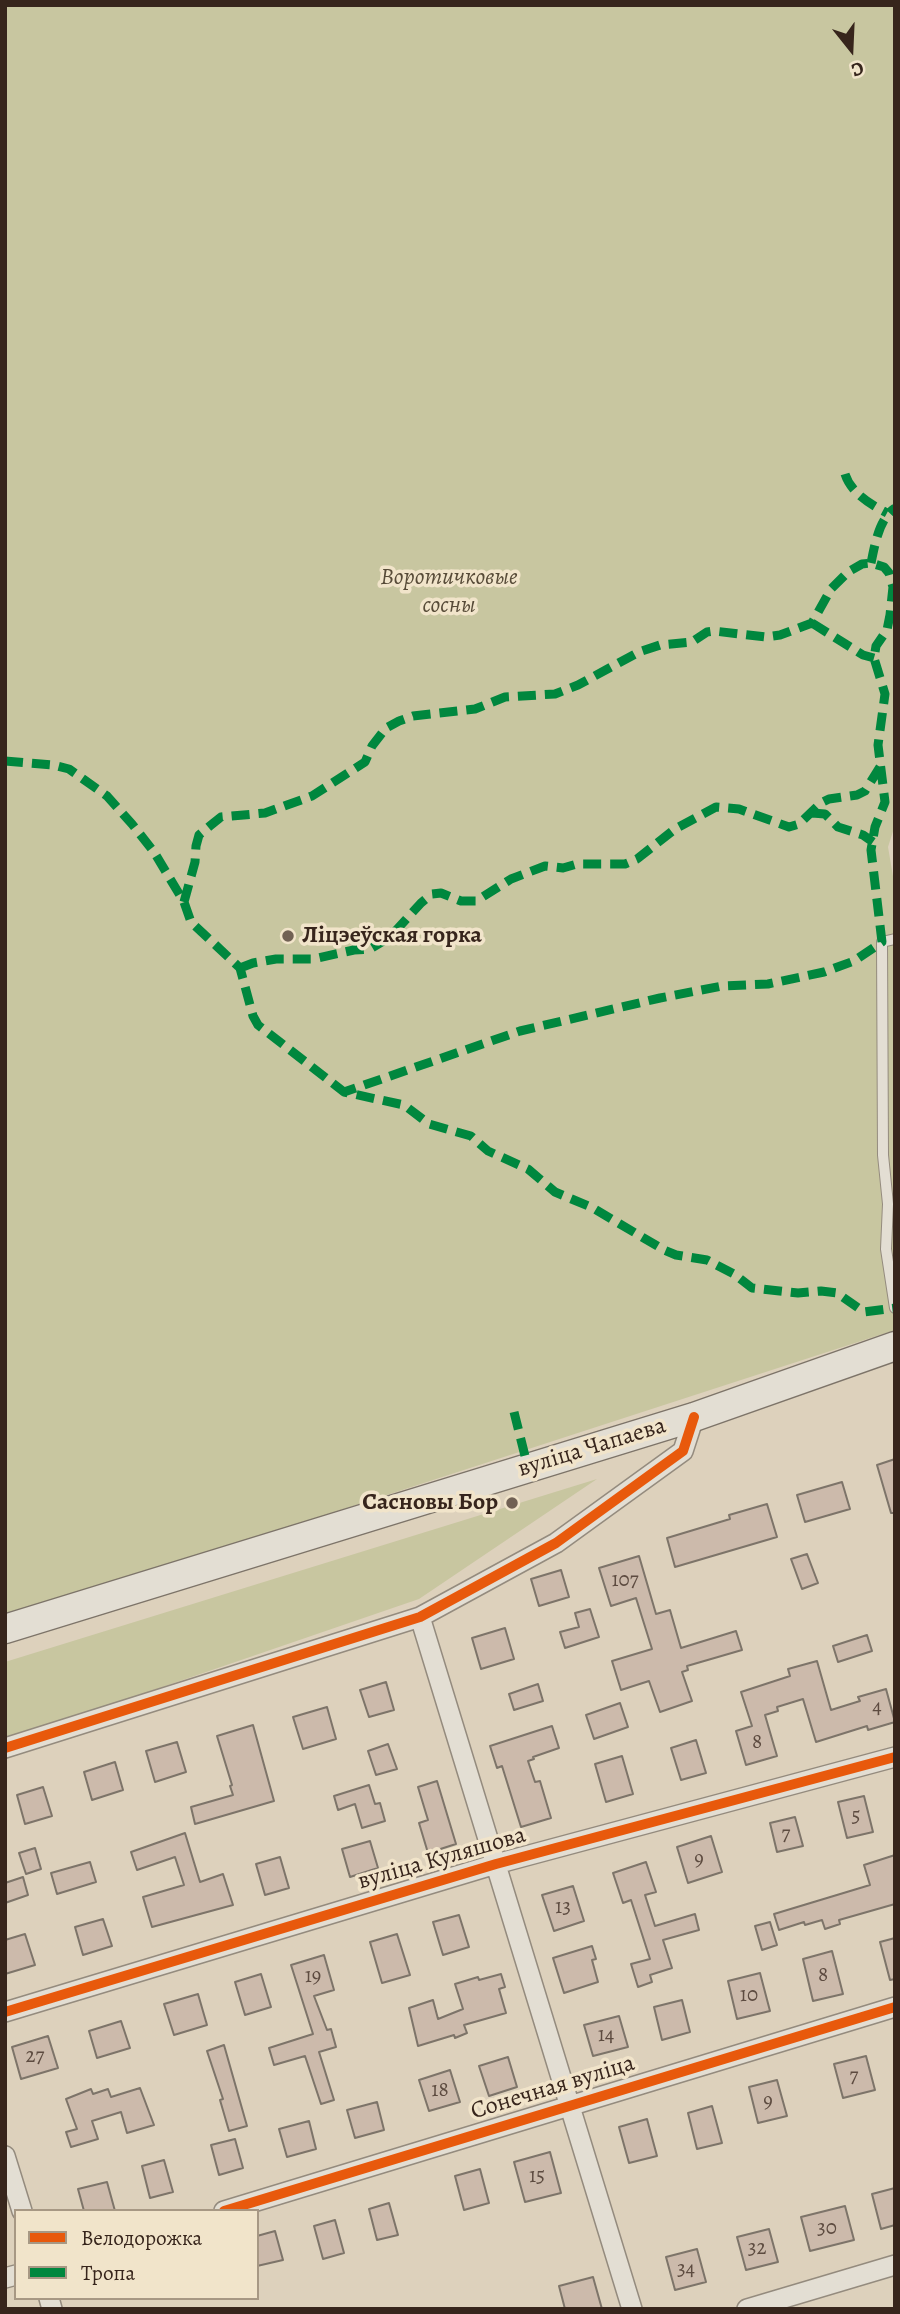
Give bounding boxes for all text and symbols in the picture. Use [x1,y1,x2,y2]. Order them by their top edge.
north arrow [816,14,886,84]
text: С [848,55,867,83]
park label: Воротичковые сосны [380,564,518,620]
place label: Ліцэеўская горка [302,922,482,950]
marker: Ліцэеўская горка [280,928,296,944]
street label: вуліца Чапаева [515,1412,669,1484]
place label: Сасновы Бор [362,1489,498,1517]
marker: Сасновы Бор [504,1495,520,1511]
house number: 107 [611,1568,639,1594]
house number: 4 [872,1695,882,1721]
house number: 8 [752,1730,762,1756]
house number: 5 [851,1804,861,1830]
street label: вуліца Куляшова [355,1821,529,1897]
house number: 7 [782,1822,790,1848]
house number: 9 [694,1847,704,1873]
house number: 13 [555,1895,571,1921]
house number: 8 [818,1963,828,1989]
house number: 19 [305,1964,321,1990]
house number: 10 [740,1983,758,2009]
house number: 14 [598,2023,614,2049]
house number: 27 [26,2044,44,2070]
street label: Сонечная вуліца [468,2049,638,2127]
house number: 7 [850,2064,858,2090]
house number: 18 [431,2078,449,2104]
house number: 9 [763,2089,773,2115]
house number: 15 [529,2164,545,2190]
legend [14,2209,259,2300]
house number: 30 [817,2216,837,2242]
text: Велодорожка [81,2224,202,2252]
house number: 32 [748,2236,766,2262]
house number: 34 [677,2257,695,2283]
text: Тропа [81,2259,135,2287]

